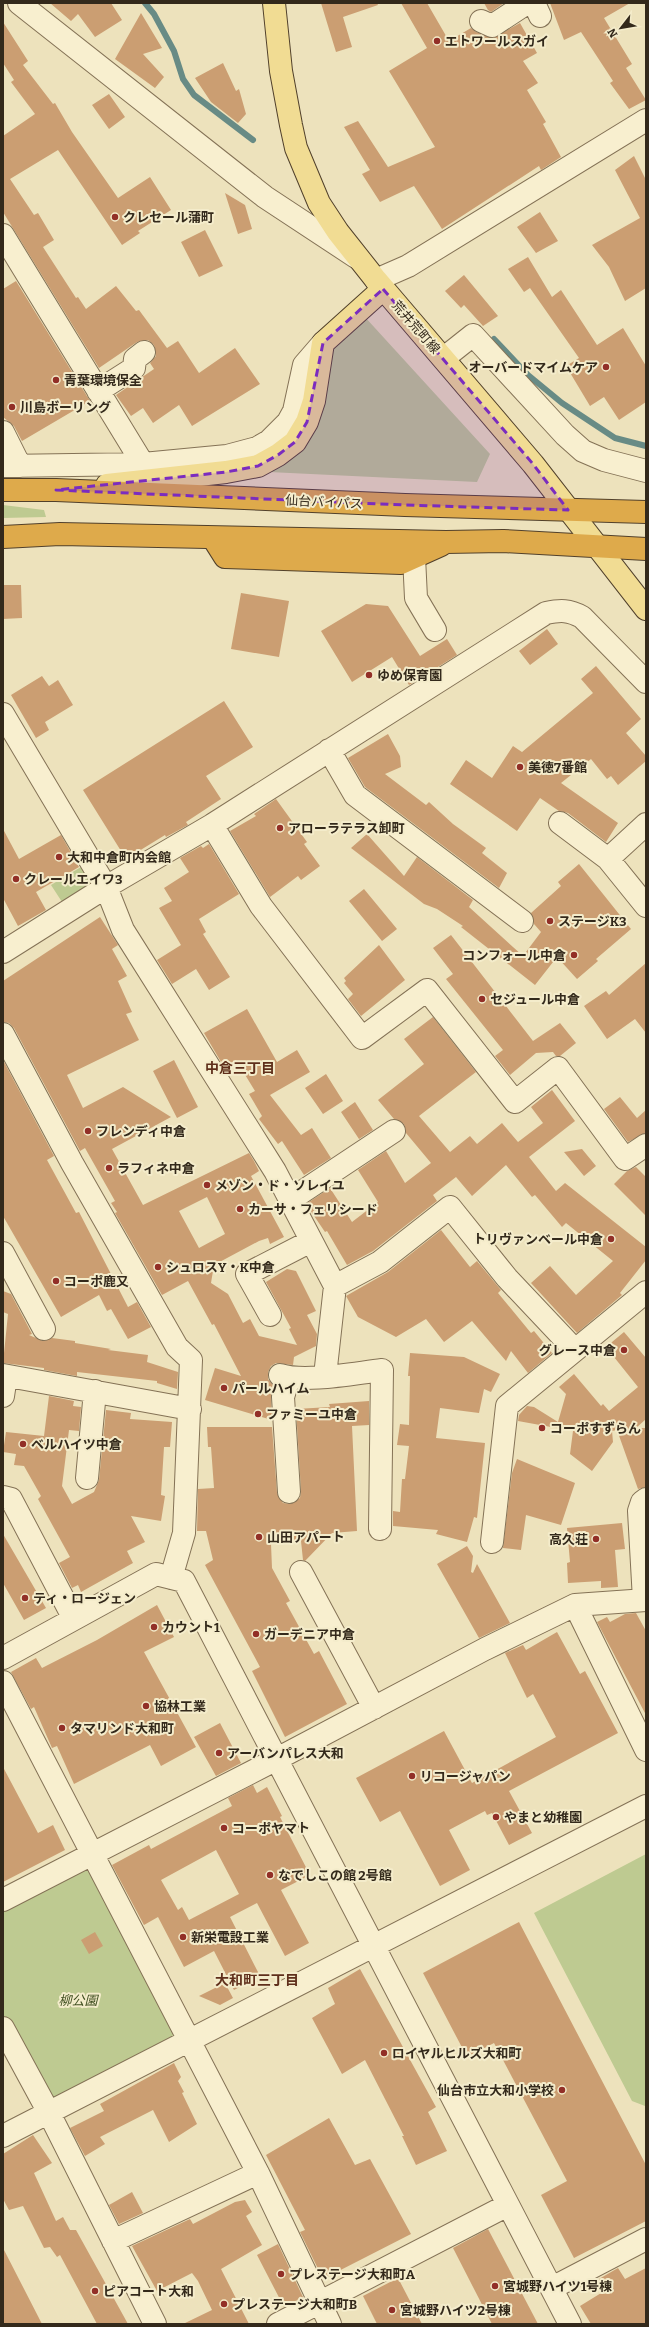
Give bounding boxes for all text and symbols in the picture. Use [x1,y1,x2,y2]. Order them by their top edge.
north arrow [601,8,641,48]
text: N [605,25,621,40]
place label: エトワールスガイ [445,34,549,49]
marker: エトワールスガイ [432,36,442,46]
place label: クレセール蒲町 [123,210,214,225]
marker: クレセール蒲町 [110,212,120,222]
street label: 荒井荒町線 [389,298,443,356]
place label: オーバードマイムケア [468,360,598,375]
marker: オーバードマイムケア [601,362,611,372]
place label: 青葉環境保全 [64,373,142,388]
marker: 青葉環境保全 [51,375,61,385]
place label: 川島ボーリング [20,400,111,415]
marker: 川島ボーリング [7,402,17,412]
street label: 仙台バイパス [285,492,363,512]
place label: ゆめ保育園 [377,668,442,683]
marker: ゆめ保育園 [364,670,374,680]
place label: 美徳7番館 [528,760,587,775]
marker: 美徳7番館 [515,762,525,772]
place label: アローラテラス卸町 [288,821,405,836]
marker: アローラテラス卸町 [275,823,285,833]
place label: 大和中倉町内会館 [67,850,171,865]
marker: 大和中倉町内会館 [54,852,64,862]
place label: クレールエイワ3 [24,872,123,887]
marker: クレールエイワ3 [11,874,21,884]
place label: ステージK3 [558,914,627,929]
marker: ステージK3 [545,916,555,926]
place label: コンフォール中倉 [462,948,566,963]
marker: コンフォール中倉 [569,950,579,960]
place label: セジュール中倉 [490,992,580,1007]
marker: セジュール中倉 [477,994,487,1004]
district label: 中倉三丁目 [205,1060,275,1077]
place label: フレンディ中倉 [96,1124,186,1139]
marker: フレンディ中倉 [83,1126,93,1136]
place label: ラフィネ中倉 [117,1161,195,1176]
marker: ラフィネ中倉 [104,1163,114,1173]
place label: メゾン・ド・ソレイユ [215,1178,345,1193]
marker: メゾン・ド・ソレイユ [202,1180,212,1190]
place label: カーサ・フェリシード [248,1202,378,1217]
marker: カーサ・フェリシード [235,1204,245,1214]
place label: トリヴァンベール中倉 [473,1232,603,1247]
marker: トリヴァンベール中倉 [606,1234,616,1244]
place label: シュロスY・K中倉 [166,1260,275,1275]
marker: シュロスY・K中倉 [153,1262,163,1272]
place label: コーポ鹿又 [64,1274,129,1289]
marker: コーポ鹿又 [51,1276,61,1286]
place label: グレース中倉 [539,1343,616,1358]
marker: グレース中倉 [619,1345,629,1355]
place label: パールハイム [232,1381,309,1396]
marker: パールハイム [219,1383,229,1393]
place label: ファミーユ中倉 [266,1407,357,1422]
marker: ファミーユ中倉 [253,1409,263,1419]
place label: コーポすずらん [550,1421,641,1436]
marker: コーポすずらん [537,1423,547,1433]
place label: ベルハイツ中倉 [31,1437,122,1452]
marker: ベルハイツ中倉 [18,1439,28,1449]
place label: 山田アパート [267,1530,345,1545]
marker: 山田アパート [254,1532,264,1542]
place label: 高久荘 [549,1532,588,1547]
marker: 高久荘 [591,1534,601,1544]
place label: ティ・ロージェン [33,1591,136,1606]
marker: ティ・ロージェン [20,1593,30,1603]
place label: カウント1 [162,1620,220,1635]
marker: カウント1 [149,1622,159,1632]
place label: ガーデニア中倉 [264,1627,355,1642]
marker: ガーデニア中倉 [251,1629,261,1639]
place label: 協林工業 [154,1699,206,1714]
marker: 協林工業 [141,1701,151,1711]
place label: タマリンド大和町 [70,1721,174,1736]
marker: タマリンド大和町 [57,1723,67,1733]
place label: アーバンパレス大和 [227,1746,344,1761]
marker: アーバンパレス大和 [214,1748,224,1758]
place label: リコージャパン [420,1769,511,1784]
marker: リコージャパン [407,1771,417,1781]
place label: やまと幼稚園 [504,1810,582,1825]
marker: やまと幼稚園 [491,1812,501,1822]
place label: コーポヤマト [232,1821,310,1836]
marker: コーポヤマト [219,1823,229,1833]
place label: なでしこの館 2号館 [278,1868,392,1883]
marker: なでしこの館 2号館 [265,1870,275,1880]
place label: 新栄電設工業 [191,1930,269,1945]
marker: 新栄電設工業 [178,1932,188,1942]
district label: 大和町三丁目 [215,1972,299,1989]
park label: 柳公園 [58,1993,99,2008]
place label: ロイヤルヒルズ大和町 [392,2046,522,2061]
marker: ロイヤルヒルズ大和町 [379,2048,389,2058]
place label: 仙台市立大和小学校 [437,2083,554,2098]
marker: 仙台市立大和小学校 [557,2085,567,2095]
place label: プレステージ大和町A [289,2267,416,2282]
marker: プレステージ大和町A [276,2269,286,2279]
place label: 宮城野ハイツ1号棟 [503,2279,612,2294]
marker: 宮城野ハイツ1号棟 [490,2281,500,2291]
place label: ピアコート大和 [103,2284,194,2299]
marker: ピアコート大和 [90,2286,100,2296]
place label: プレステージ大和町B [232,2297,357,2312]
marker: プレステージ大和町B [219,2299,229,2309]
place label: 宮城野ハイツ2号棟 [400,2303,511,2318]
marker: 宮城野ハイツ2号棟 [387,2305,397,2315]

